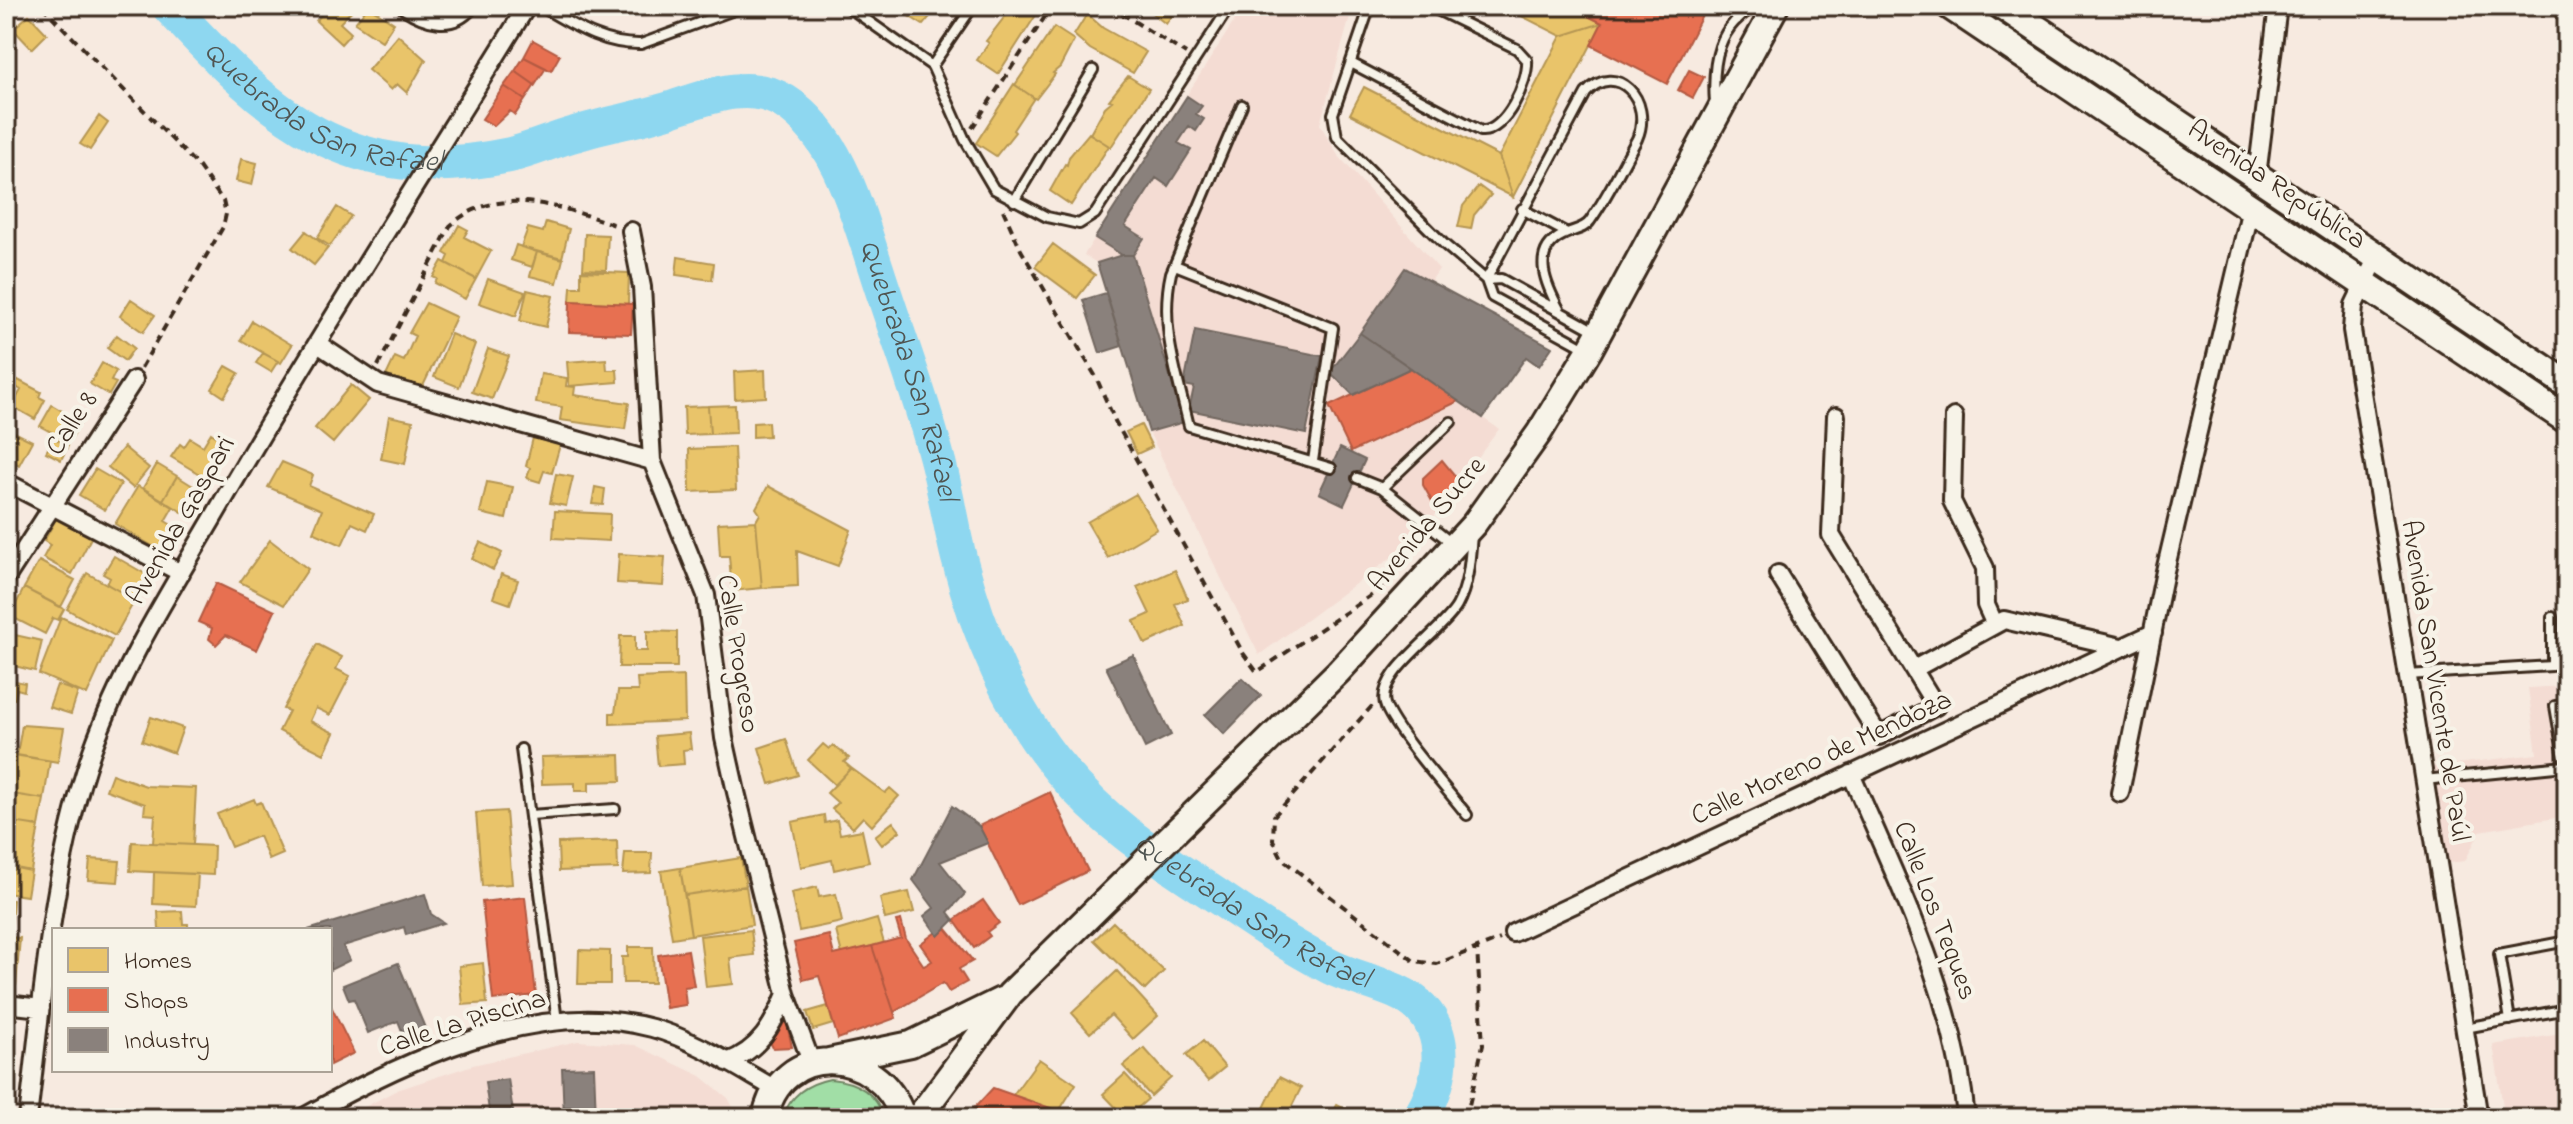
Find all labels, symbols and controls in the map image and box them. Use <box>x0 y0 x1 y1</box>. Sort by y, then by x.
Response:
water label: Quebrada San Rafael <box>192 32 447 185</box>
street label: Avenida República <box>2178 111 2374 261</box>
water label: Quebrada San Rafael <box>846 235 969 509</box>
street label: Calle 8 <box>36 384 110 464</box>
street label: Avenida Gaspari <box>117 429 247 613</box>
street label: Avenida Sucre <box>1359 448 1497 602</box>
street label: Avenida San Vicente de Paúl <box>2388 517 2480 845</box>
street label: Calle Progreso <box>704 572 770 736</box>
street label: Calle Moreno de Mendoza <box>1685 681 1959 837</box>
street label: Calle Los Teques <box>1881 816 1987 1006</box>
water label: Quebrada San Rafael <box>1124 824 1379 1003</box>
legend <box>52 928 332 1072</box>
text: Homes <box>124 945 192 980</box>
street label: Calle La Piscina <box>375 979 551 1069</box>
text: Shops <box>124 985 189 1020</box>
text: Industry <box>124 1025 210 1061</box>

